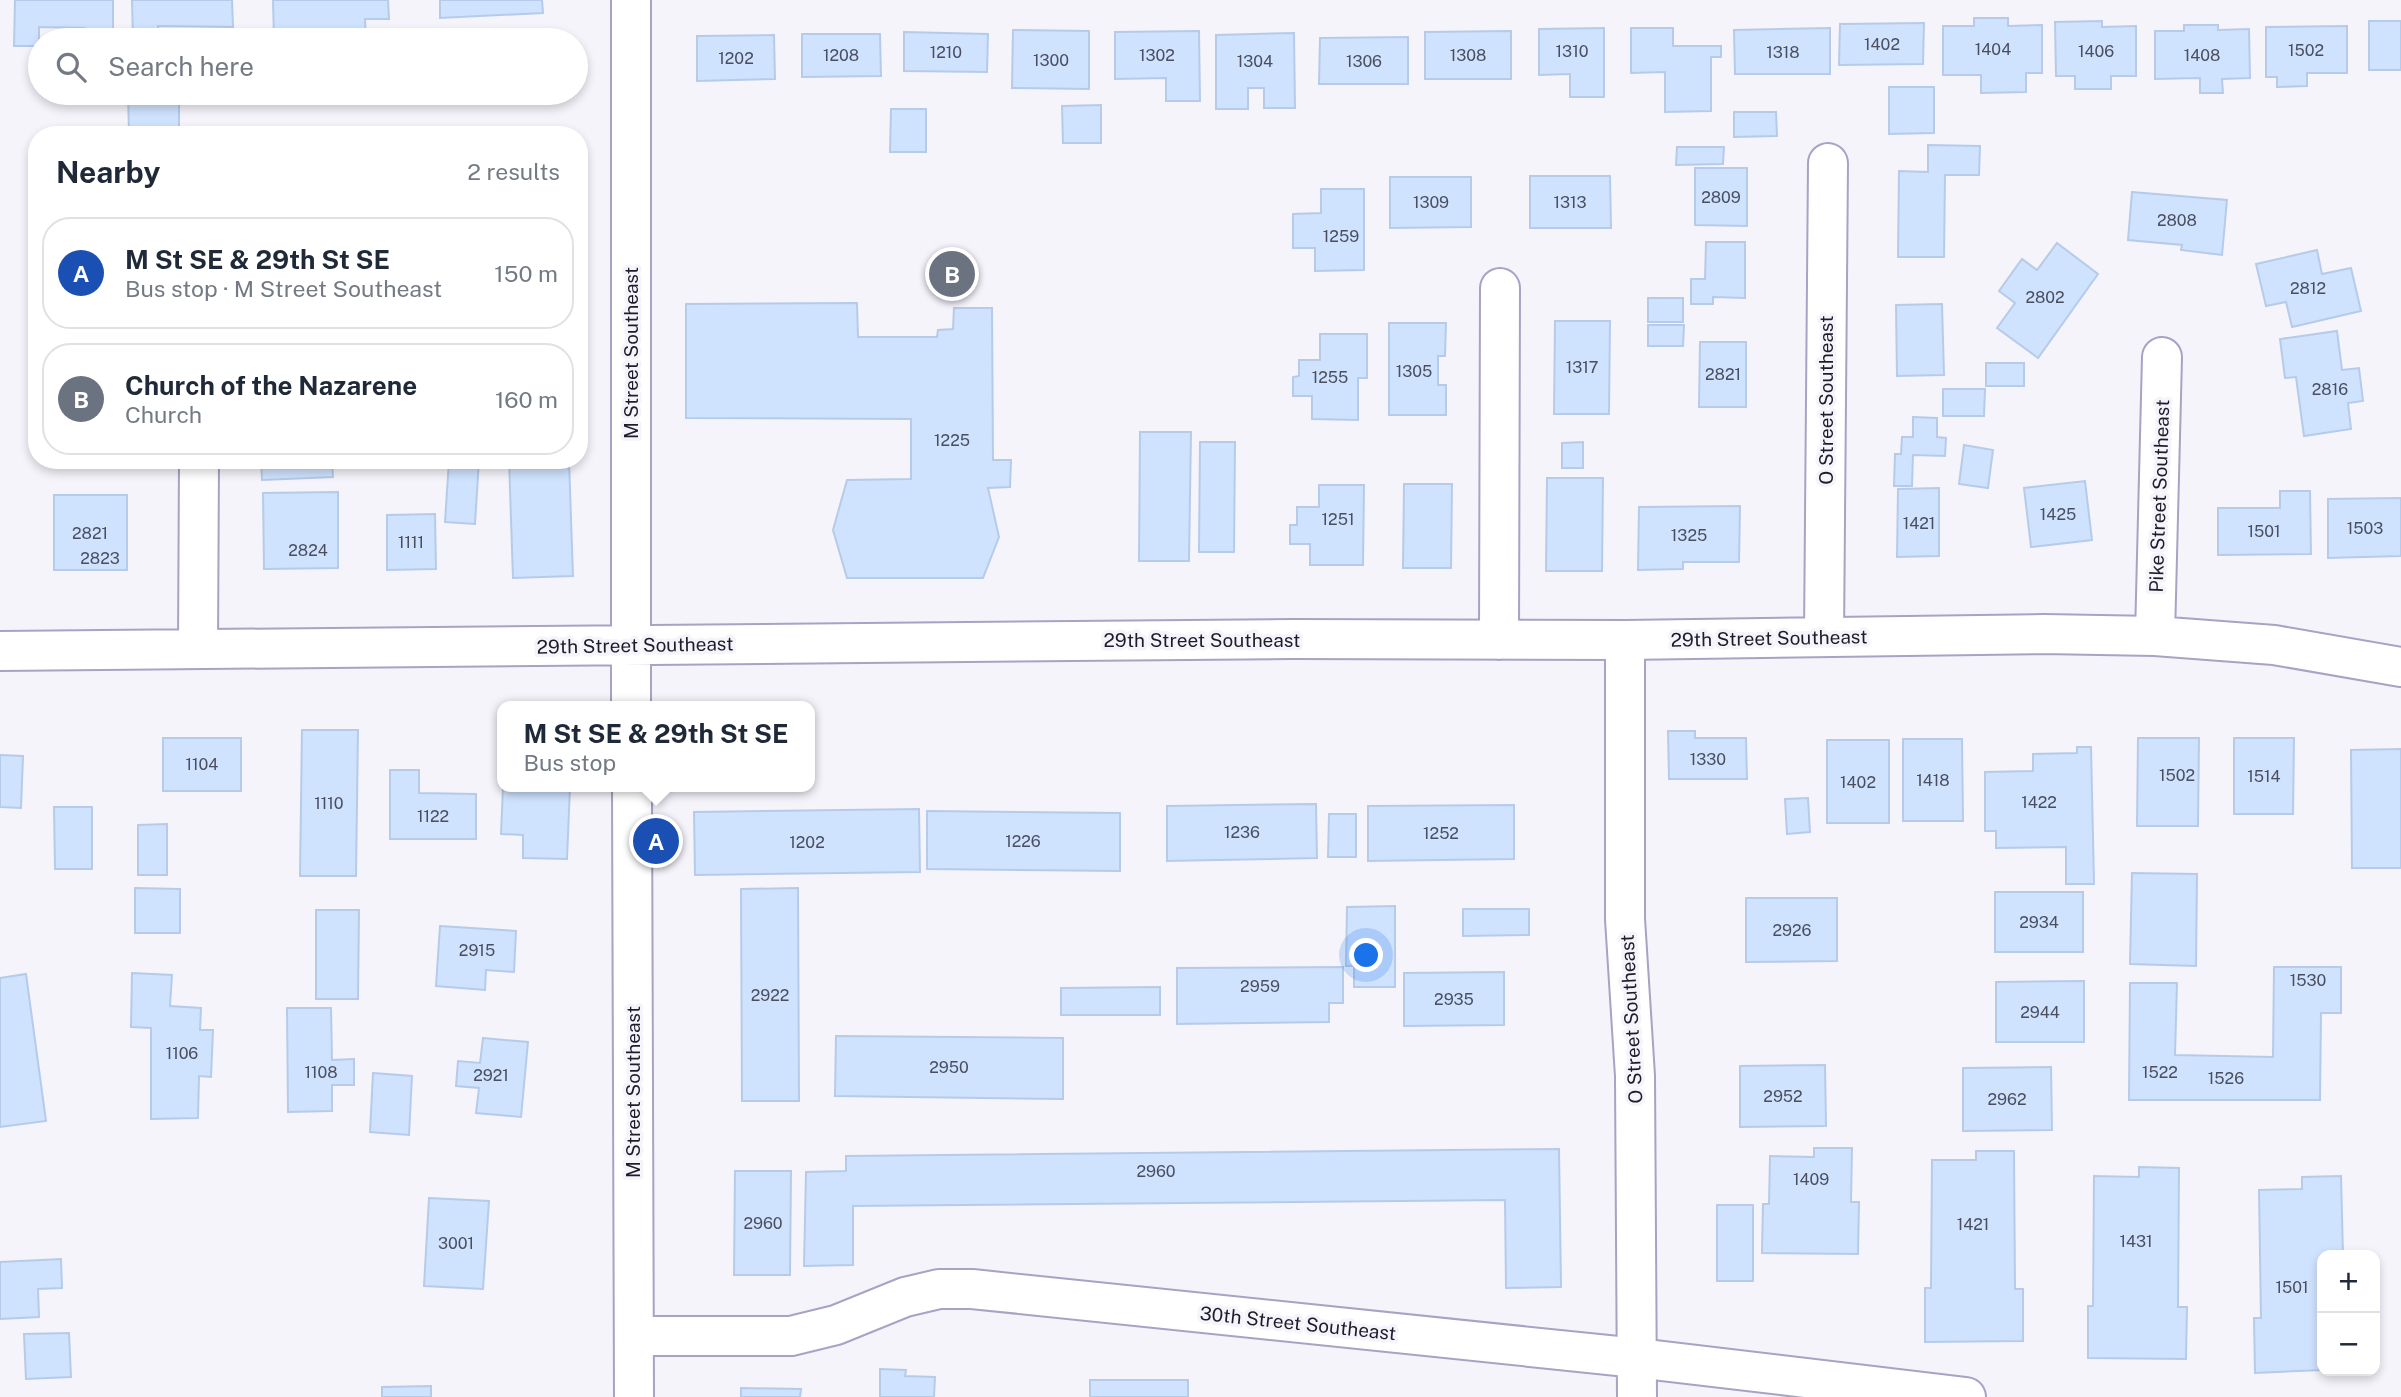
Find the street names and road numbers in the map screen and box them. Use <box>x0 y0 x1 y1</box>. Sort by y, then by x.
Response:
street label: M Street Southeast <box>620 267 642 439</box>
street label: O Street Southeast <box>1815 315 1837 485</box>
street label: Pike Street Southeast <box>2145 399 2173 593</box>
street label: 29th Street Southeast <box>1670 625 1868 651</box>
street label: 29th Street Southeast <box>1104 629 1300 651</box>
street label: 29th Street Southeast <box>536 632 734 658</box>
street label: O Street Southeast <box>1616 934 1646 1104</box>
street label: M Street Southeast <box>622 1006 644 1178</box>
street label: 30th Street Southeast <box>1199 1302 1397 1344</box>

